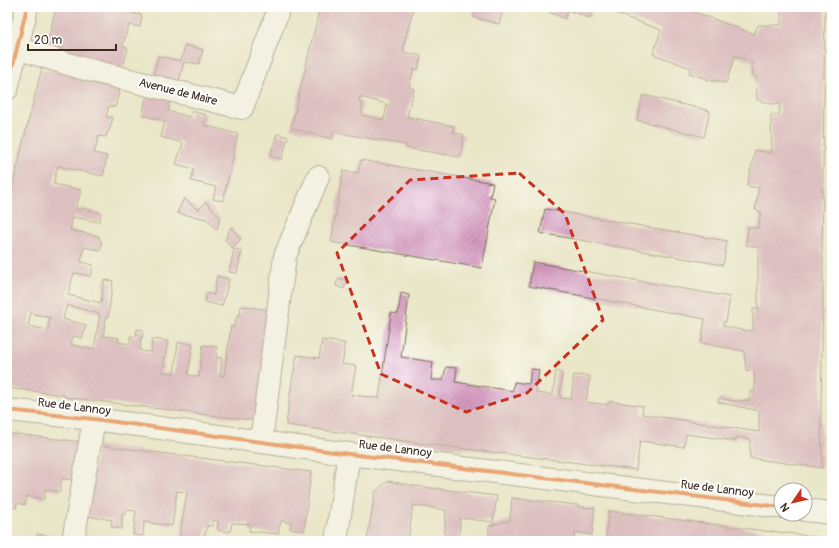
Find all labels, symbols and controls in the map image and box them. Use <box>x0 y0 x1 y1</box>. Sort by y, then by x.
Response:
scale bar <box>28 26 116 52</box>
text: 20 m <box>34 33 63 48</box>
street label: Avenue de Maire <box>137 75 219 109</box>
street label: Rue de Lannoy <box>37 395 111 419</box>
street label: Rue de Lannoy <box>358 437 432 461</box>
street label: Rue de Lannoy <box>680 477 754 501</box>
north arrow <box>773 482 813 522</box>
text: N <box>777 500 793 514</box>

